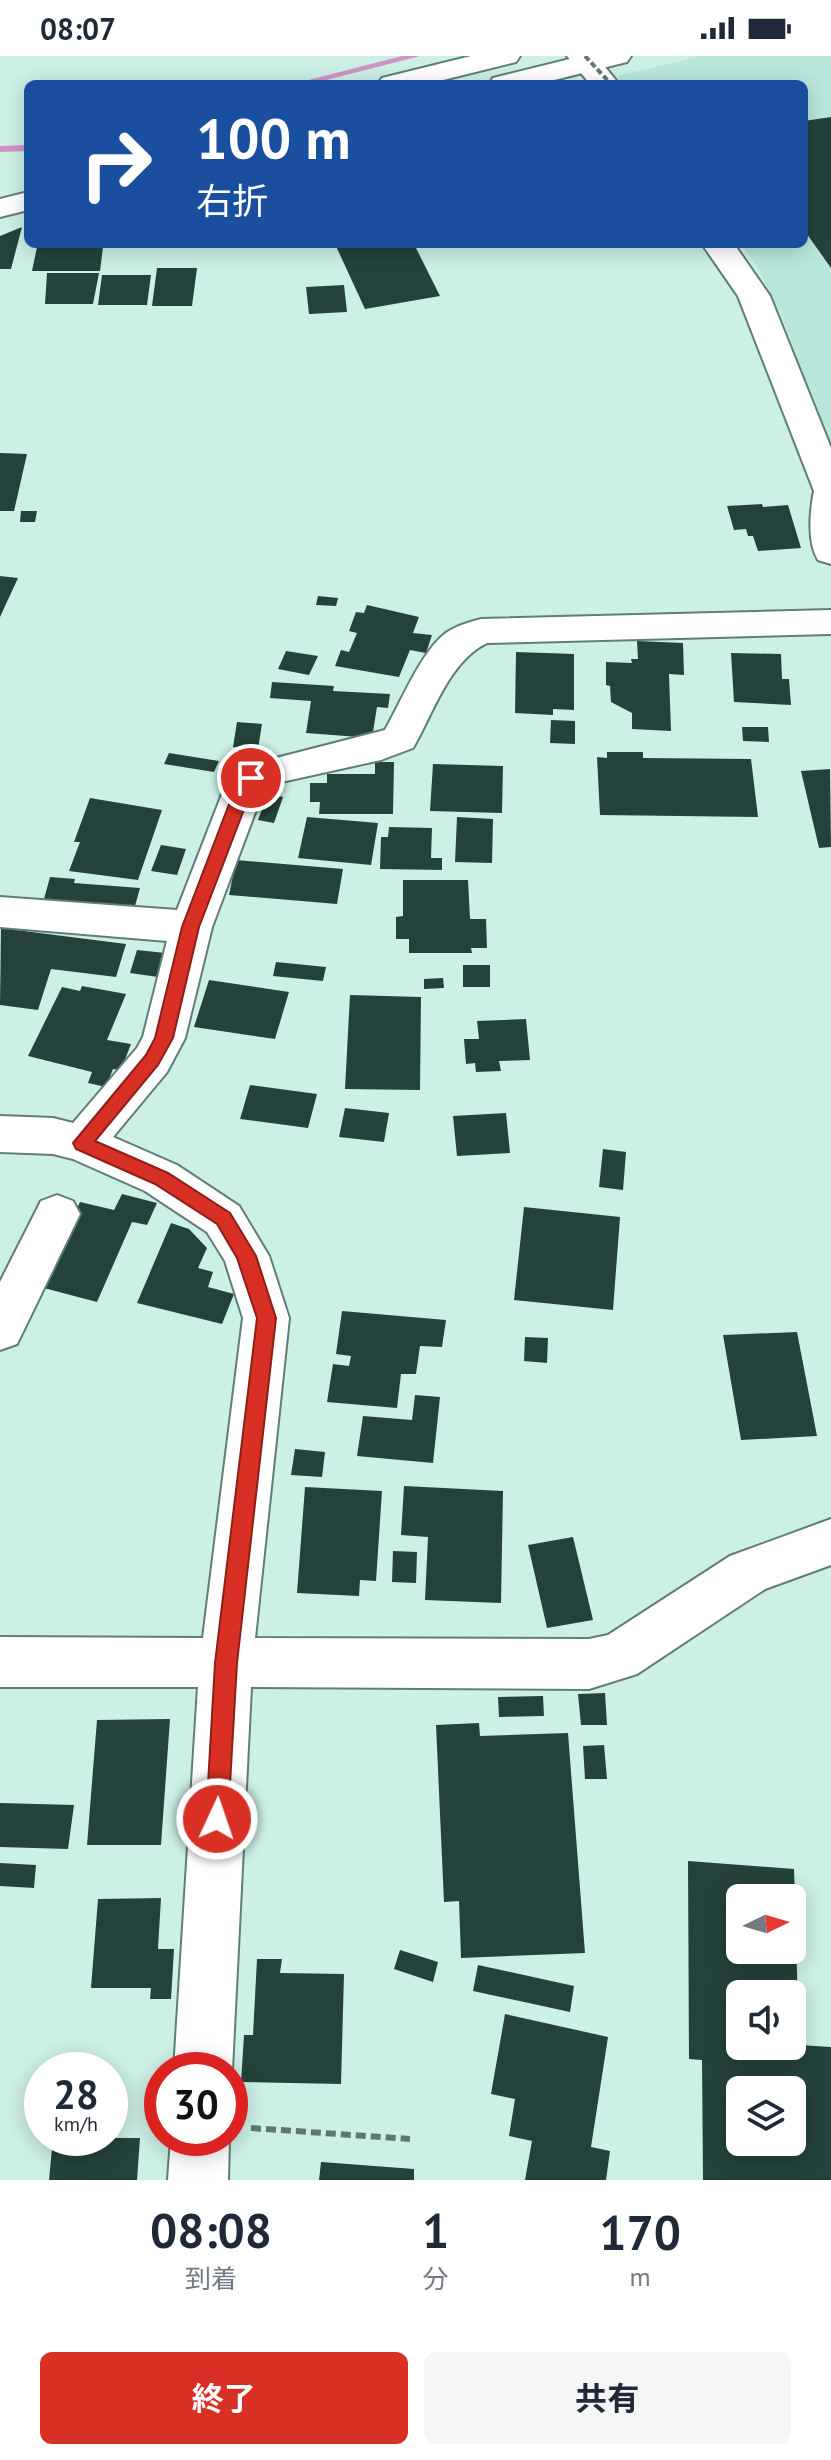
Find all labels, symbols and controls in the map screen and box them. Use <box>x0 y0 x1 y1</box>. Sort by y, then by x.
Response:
text: 08:07 <box>40 9 116 48</box>
text: 100 m <box>196 102 351 174</box>
icon: right <box>64 112 168 216</box>
text: 右折 <box>196 177 268 224</box>
pin <box>217 744 285 812</box>
icon: arrive <box>229 756 273 800</box>
position arrow <box>175 1777 259 1861</box>
north arrow <box>726 1884 806 1964</box>
map controls <box>726 1884 806 2156</box>
button: sound <box>726 1980 806 2060</box>
speed limit sign: 30 <box>144 2052 248 2156</box>
text: 28 <box>53 2068 99 2120</box>
button: layers <box>726 2076 806 2156</box>
text: km/h <box>54 2111 98 2137</box>
text: 08:08 <box>150 2199 272 2261</box>
text: 1 <box>422 2199 449 2261</box>
text: 170 <box>599 2201 681 2263</box>
text: m <box>630 2260 651 2293</box>
text: 到着 <box>185 2262 237 2295</box>
text: 分 <box>423 2262 449 2295</box>
button: 終了 <box>40 2352 408 2444</box>
button: 共有 <box>424 2352 791 2444</box>

